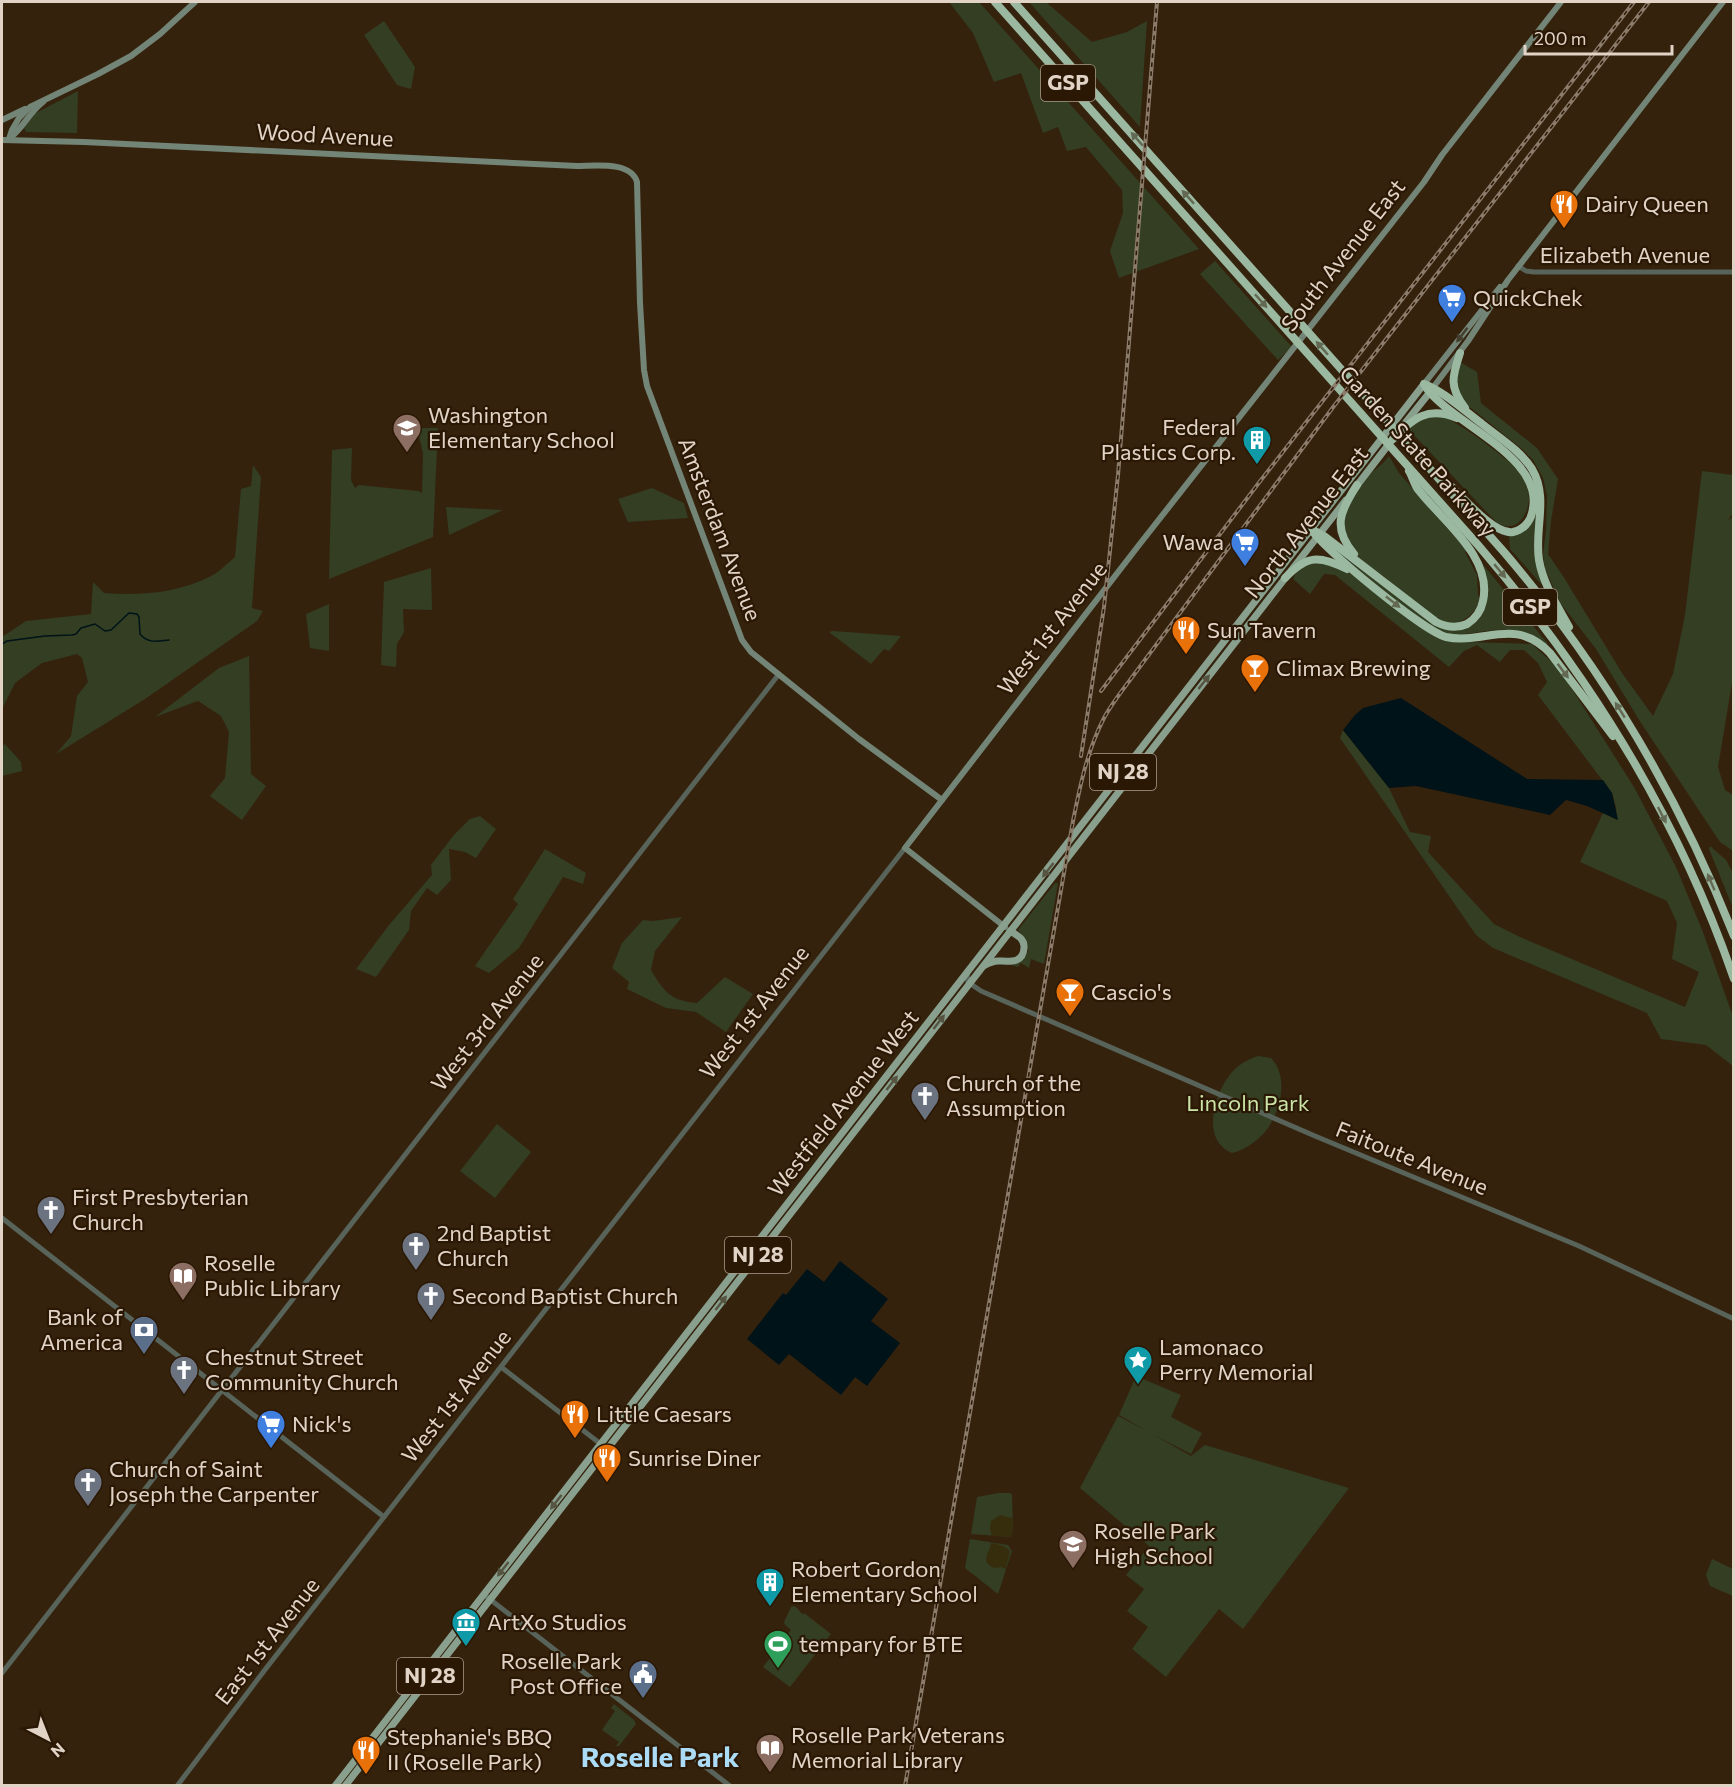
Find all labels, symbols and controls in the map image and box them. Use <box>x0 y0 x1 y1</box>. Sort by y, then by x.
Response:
scale bar <box>1525 18 1672 56</box>
text: 200 m <box>1534 27 1587 49</box>
road number: GSP <box>1041 65 1095 101</box>
street label: Wood Avenue <box>256 117 394 152</box>
one-way arrow <box>1131 132 1144 147</box>
street label: South Avenue East <box>1275 173 1410 336</box>
restaurant icon: Dairy Queen <box>1548 188 1580 230</box>
one-way arrow <box>1182 190 1195 205</box>
place label: Dairy Queen <box>1585 190 1709 217</box>
street label: Elizabeth Avenue <box>1540 241 1710 268</box>
supermarket icon: QuickChek <box>1436 282 1468 324</box>
place label: QuickChek <box>1473 284 1583 311</box>
one-way arrow <box>1254 293 1268 308</box>
one-way arrow <box>1456 328 1468 343</box>
one-way arrow <box>1316 341 1329 356</box>
street label: Garden State Parkway <box>1334 359 1502 542</box>
place label: Washington Elementary School <box>428 401 615 453</box>
school or university icon: Washington Elementary School <box>391 412 423 454</box>
place label: Federal Plastics Corp. <box>1101 413 1236 465</box>
building icon: Federal Plastics Corp. <box>1241 424 1273 466</box>
street label: Amsterdam Avenue <box>673 433 768 624</box>
street label: North Avenue East <box>1238 440 1373 603</box>
supermarket icon: Wawa <box>1229 526 1261 568</box>
place label: Wawa <box>1163 528 1224 555</box>
street label: West 1st Avenue <box>991 556 1112 700</box>
one-way arrow <box>1493 563 1506 578</box>
road number: GSP <box>1503 589 1557 625</box>
one-way arrow <box>1385 596 1401 608</box>
restaurant icon: Sun Tavern <box>1170 614 1202 656</box>
place label: Sun Tavern <box>1207 616 1316 643</box>
bar icon: Climax Brewing <box>1239 652 1271 694</box>
place label: Climax Brewing <box>1276 654 1431 681</box>
one-way arrow <box>1556 663 1568 678</box>
one-way arrow <box>1197 674 1210 690</box>
one-way arrow <box>1614 702 1626 718</box>
road number: NJ 28 <box>1090 754 1156 790</box>
one-way arrow <box>1658 806 1667 823</box>
one-way arrow <box>1041 862 1054 878</box>
one-way arrow <box>1706 873 1715 891</box>
street label: West 1st Avenue <box>693 940 814 1084</box>
street label: West 3rd Avenue <box>425 948 549 1096</box>
bar icon: Cascio's <box>1054 976 1086 1018</box>
place label: Cascio's <box>1091 978 1172 1005</box>
street label: Westfield Avenue West <box>761 1004 924 1201</box>
one-way arrow <box>933 1014 946 1030</box>
place label: Church of the Assumption <box>946 1069 1081 1121</box>
one-way arrow <box>885 1075 898 1091</box>
church icon: Church of the Assumption <box>909 1080 941 1122</box>
park label: Lincoln Park <box>1186 1089 1310 1116</box>
street label: Faitoute Avenue <box>1332 1115 1492 1200</box>
place label: First Presbyterian Church <box>72 1183 249 1235</box>
church icon: First Presbyterian Church <box>35 1194 67 1236</box>
place label: 2nd Baptist Church <box>437 1219 551 1271</box>
church icon: 2nd Baptist Church <box>400 1230 432 1272</box>
road number: NJ 28 <box>725 1237 791 1273</box>
place label: Roselle Public Library <box>204 1249 341 1301</box>
library icon: Roselle Public Library <box>167 1260 199 1302</box>
church icon: Second Baptist Church <box>415 1280 447 1322</box>
place label: Second Baptist Church <box>452 1282 678 1309</box>
one-way arrow <box>714 1295 727 1311</box>
place label: Bank of America <box>40 1303 123 1355</box>
bank icon: Bank of America <box>128 1314 160 1356</box>
street label: West 1st Avenue <box>395 1324 516 1468</box>
place label: Lamonaco Perry Memorial <box>1159 1333 1314 1385</box>
place label: Chestnut Street Community Church <box>205 1343 399 1395</box>
place icon: Lamonaco Perry Memorial <box>1122 1344 1154 1386</box>
church icon: Chestnut Street Community Church <box>168 1354 200 1396</box>
restaurant icon: Little Caesars <box>559 1398 591 1440</box>
place label: Little Caesars <box>596 1400 732 1427</box>
supermarket icon: Nick's <box>255 1408 287 1450</box>
place label: Nick's <box>292 1410 352 1437</box>
restaurant icon: Sunrise Diner <box>591 1442 623 1484</box>
place label: Sunrise Diner <box>628 1444 761 1471</box>
place label: Church of Saint Joseph the Carpenter <box>109 1455 319 1507</box>
church icon: Church of Saint Joseph the Carpenter <box>72 1466 104 1508</box>
one-way arrow <box>549 1494 562 1510</box>
place label: Roselle Park High School <box>1094 1517 1216 1569</box>
school or university icon: Roselle Park High School <box>1057 1528 1089 1570</box>
place label: Robert Gordon Elementary School <box>791 1555 978 1607</box>
one-way arrow <box>498 1562 510 1577</box>
building icon: Robert Gordon Elementary School <box>754 1566 786 1608</box>
street label: East 1st Avenue <box>209 1572 325 1710</box>
museum icon: ArtXo Studios <box>450 1606 482 1648</box>
place label: ArtXo Studios <box>487 1608 627 1635</box>
sports icon: tempary for BTE <box>762 1628 794 1670</box>
place label: tempary for BTE <box>799 1630 963 1657</box>
place label: Roselle Park Post Office <box>500 1647 622 1699</box>
road number: NJ 28 <box>397 1658 463 1694</box>
public building icon: Roselle Park Post Office <box>627 1658 659 1700</box>
north arrow <box>18 1709 78 1769</box>
place label: Roselle Park Veterans Memorial Library <box>791 1721 1005 1773</box>
place label: Stephanie's BBQ II (Roselle Park) <box>387 1723 552 1775</box>
library icon: Roselle Park Veterans Memorial Library <box>754 1732 786 1774</box>
restaurant icon: Stephanie's BBQ II (Roselle Park) <box>350 1734 382 1776</box>
text: N <box>48 1739 69 1762</box>
district label: Roselle Park <box>581 1739 739 1773</box>

